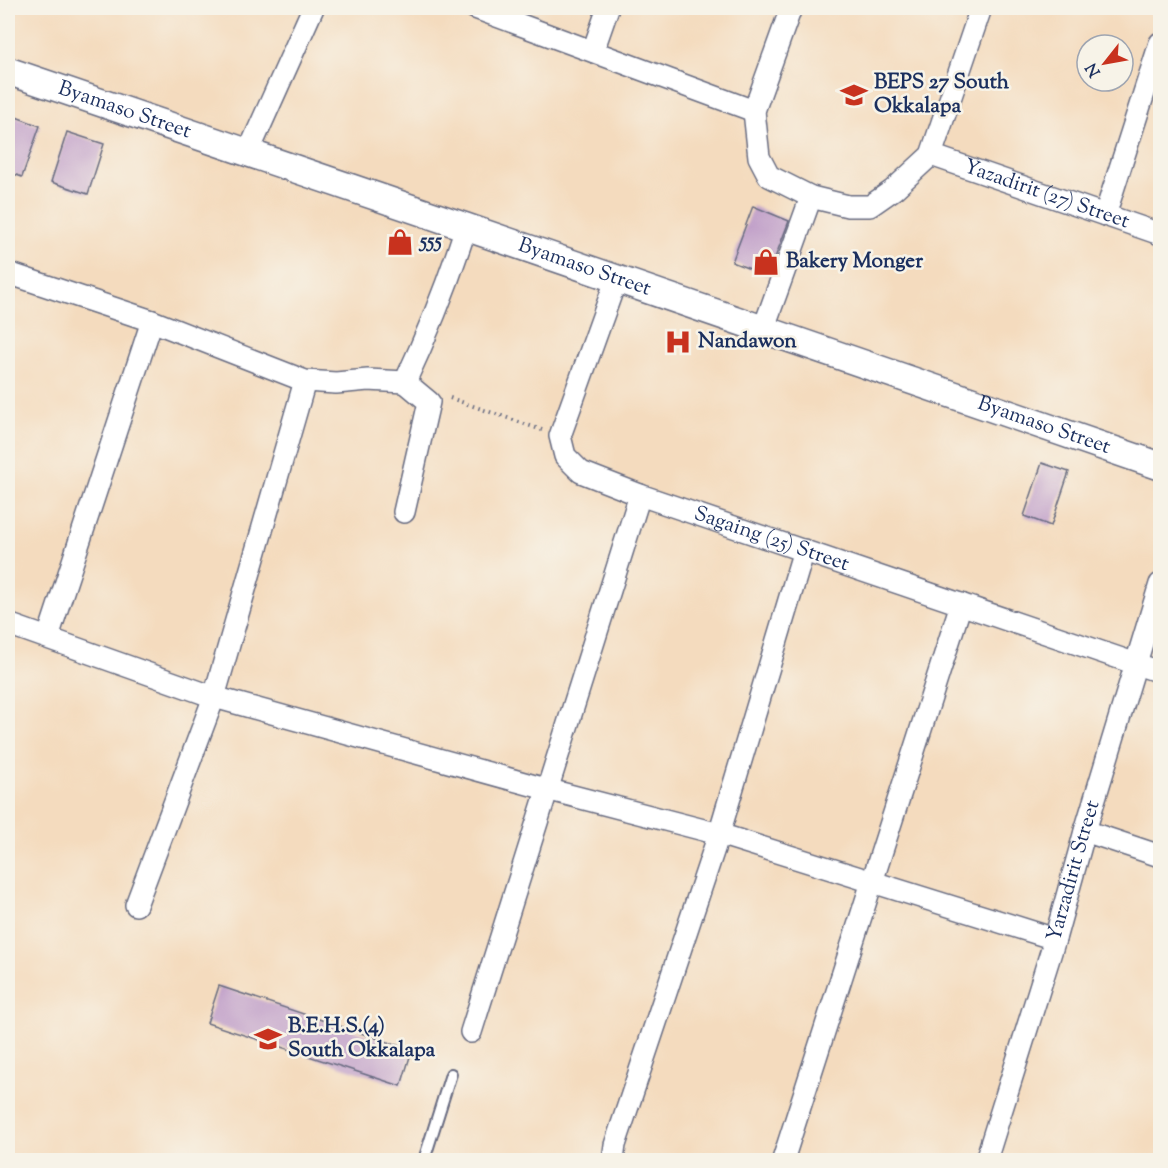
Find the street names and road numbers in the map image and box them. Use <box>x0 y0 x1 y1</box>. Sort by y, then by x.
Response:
street label: Byamaso Street <box>54 74 195 147</box>
street label: Yazadirit (27) Street <box>959 152 1133 237</box>
street label: Byamaso Street <box>514 231 655 305</box>
street label: Byamaso Street <box>973 389 1114 463</box>
street label: Sagaing (25) Street <box>690 499 853 580</box>
street label: Yarzadirit Street <box>1040 797 1108 945</box>

